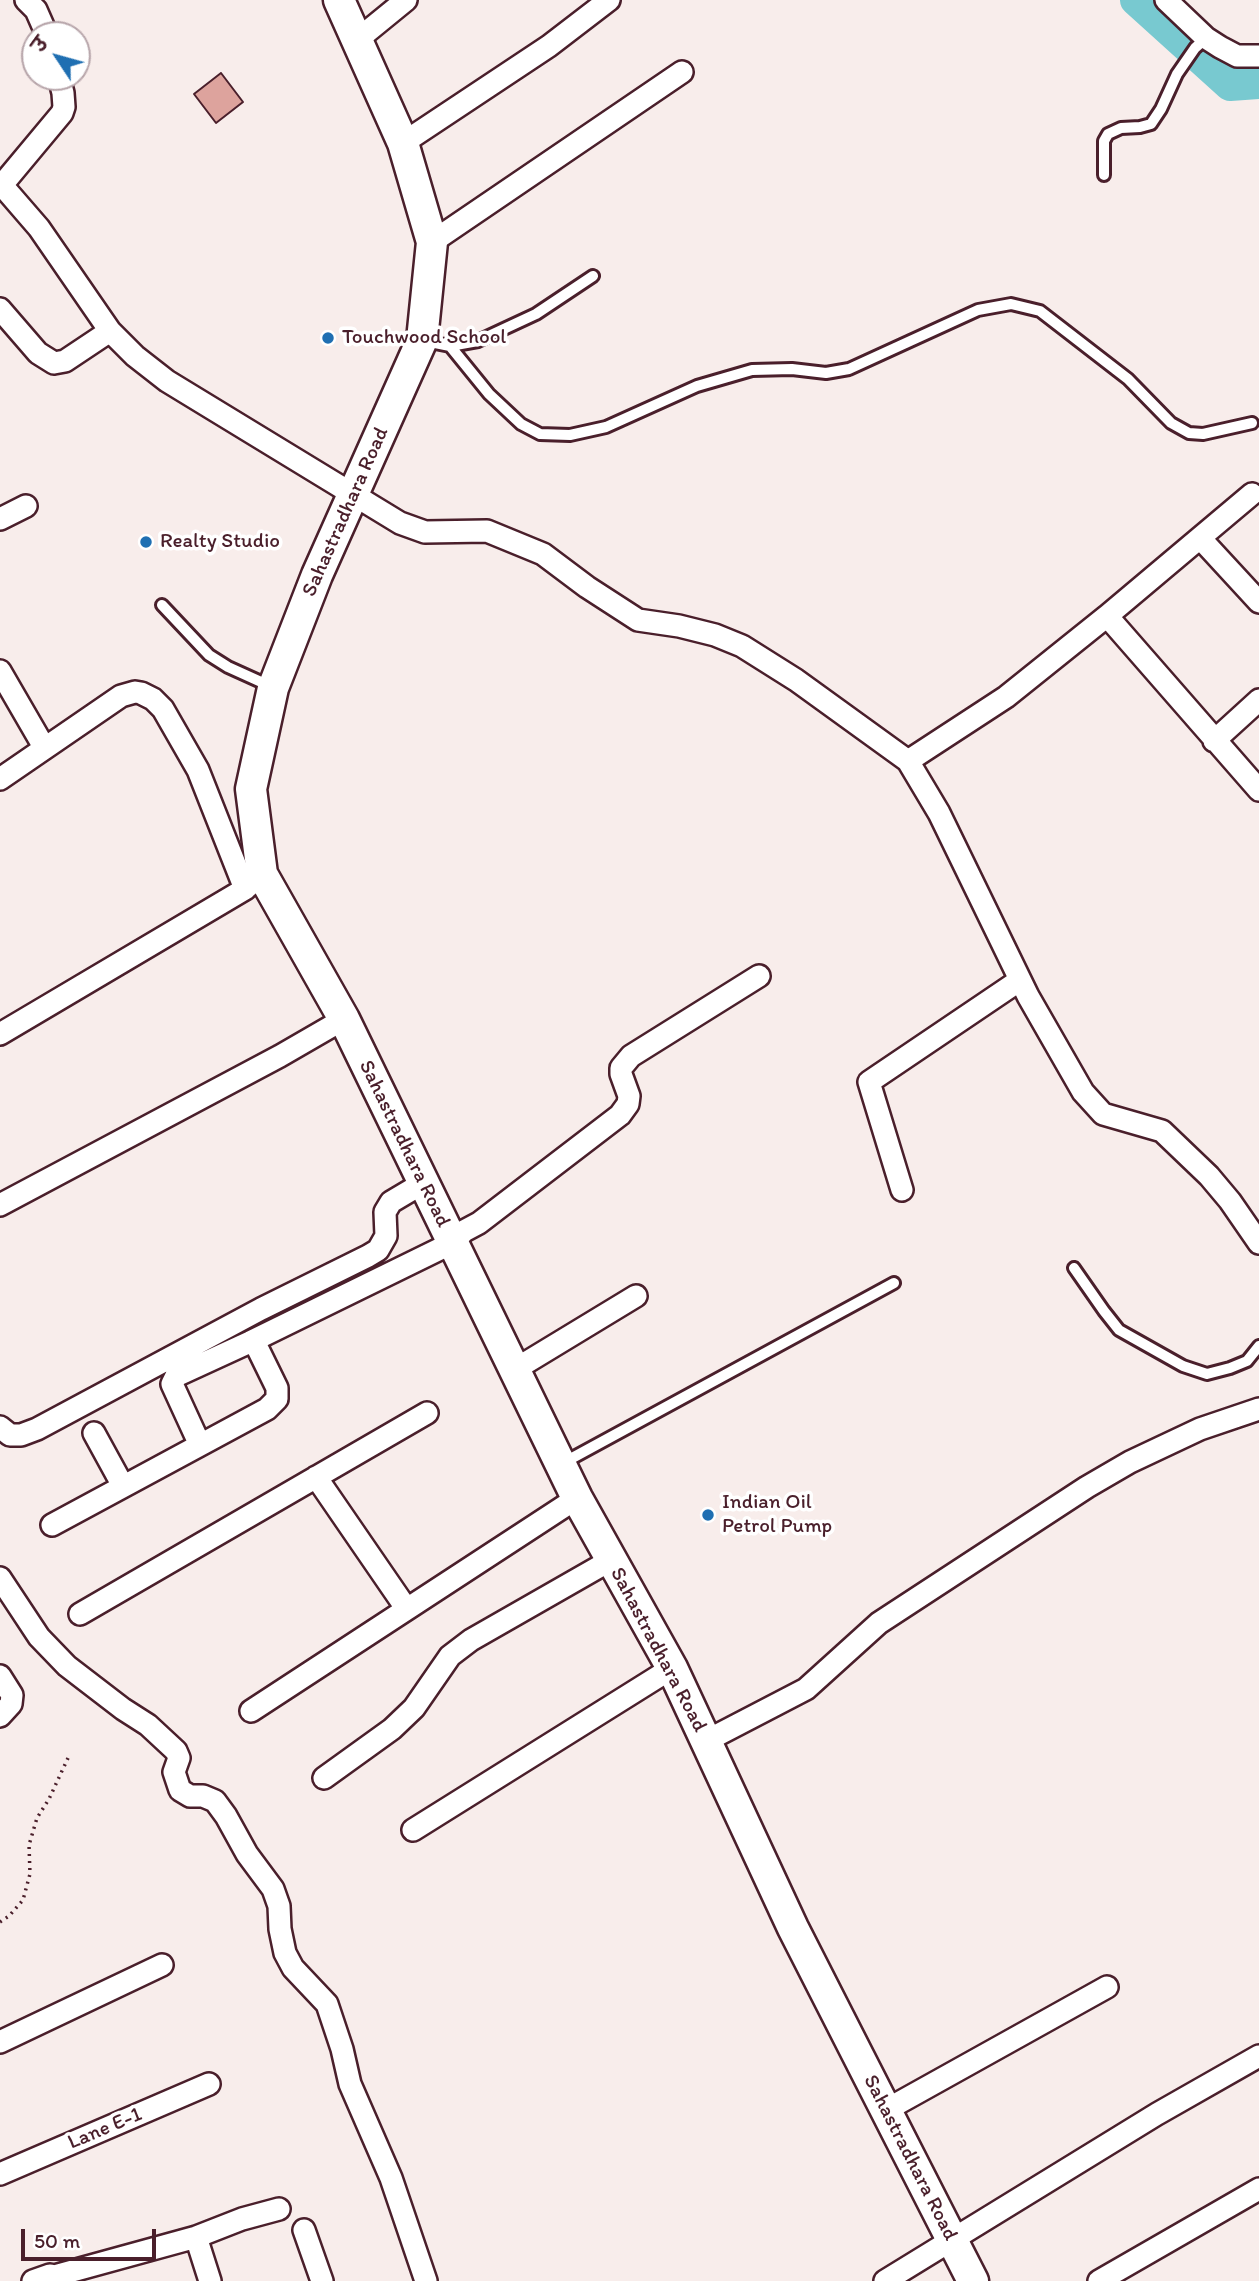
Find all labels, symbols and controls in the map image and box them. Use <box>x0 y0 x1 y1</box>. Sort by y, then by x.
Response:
north arrow <box>21 21 91 91</box>
text: उ <box>27 33 53 56</box>
place label: Touchwood School <box>342 325 506 351</box>
marker: Touchwood School <box>320 330 336 346</box>
street label: Sahastradhara Road <box>297 423 395 601</box>
place label: Realty Studio <box>160 529 280 555</box>
marker: Realty Studio <box>138 534 154 550</box>
street label: Sahastradhara Road <box>353 1056 455 1232</box>
place label: Indian Oil Petrol Pump <box>722 1490 832 1540</box>
marker: Indian Oil Petrol Pump <box>700 1507 716 1523</box>
street label: Sahastradhara Road <box>604 1563 712 1737</box>
street label: Sahastradhara Road <box>857 2071 963 2245</box>
street label: Lane E-1 <box>64 2102 146 2156</box>
scale bar <box>24 2214 159 2258</box>
text: 50 m <box>34 2228 80 2253</box>

